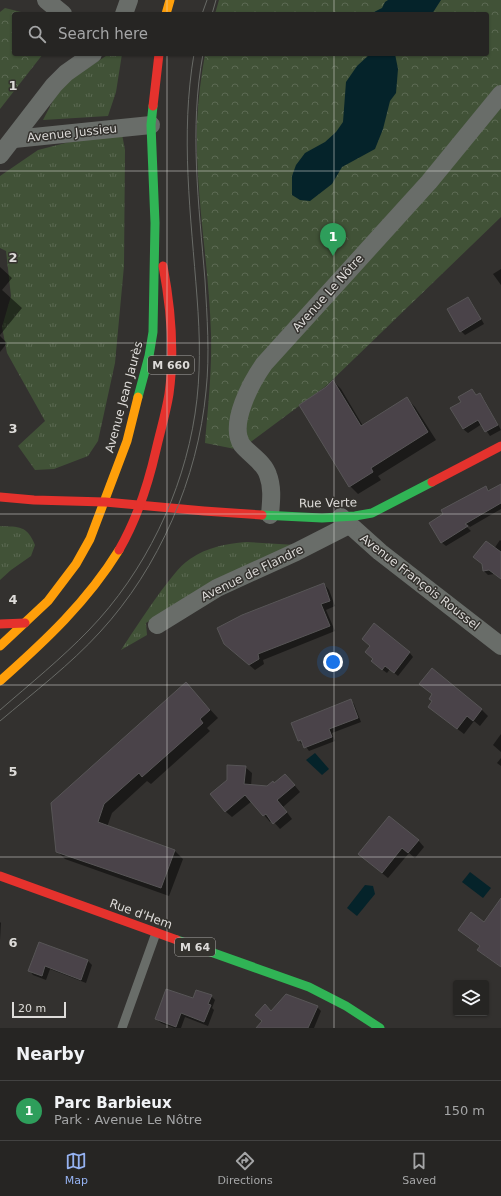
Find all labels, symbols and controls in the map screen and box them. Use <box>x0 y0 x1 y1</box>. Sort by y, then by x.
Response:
search box <box>12 12 489 56</box>
icon: search <box>26 23 48 45</box>
text: Search here <box>58 25 148 43</box>
text: 1 <box>8 78 18 93</box>
street label: Avenue Jussieu <box>26 121 118 145</box>
pin: 1 <box>320 223 346 256</box>
text: 2 <box>8 250 18 265</box>
street label: Avenue Le Nôtre <box>290 251 366 335</box>
street label: Avenue Jean Jaurès <box>102 340 146 454</box>
road number: M 660 <box>148 356 194 374</box>
text: 3 <box>8 421 18 436</box>
street label: Rue Verte <box>299 495 357 511</box>
street label: Avenue François Roussel <box>358 531 482 633</box>
street label: Avenue de Flandre <box>199 542 305 604</box>
text: 4 <box>8 592 18 607</box>
your location <box>323 652 343 672</box>
text: 5 <box>8 764 18 779</box>
street label: Rue d'Hem <box>108 896 174 932</box>
text: 6 <box>8 935 18 950</box>
road number: M 64 <box>175 938 215 956</box>
map controls <box>453 980 489 1016</box>
button: layers <box>453 980 489 1016</box>
scale bar <box>12 1000 66 1019</box>
text: 20 m <box>18 1002 46 1015</box>
text: Nearby <box>16 1044 85 1064</box>
text: Parc Barbieux <box>54 1094 172 1112</box>
text: 1 <box>24 1103 34 1118</box>
text: 150 m <box>443 1103 485 1118</box>
text: Park · Avenue Le Nôtre <box>54 1112 202 1127</box>
tab: Map <box>65 1150 88 1187</box>
tab: Directions <box>217 1150 273 1187</box>
tab: Saved <box>402 1150 436 1187</box>

